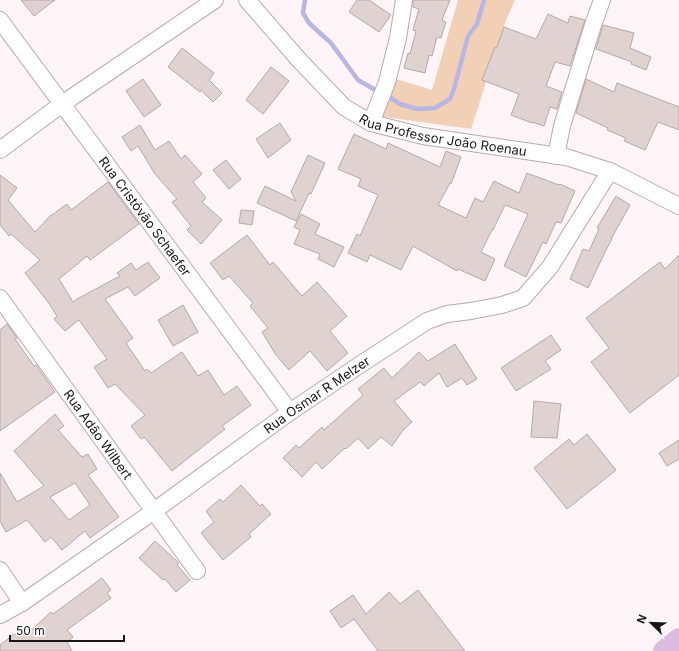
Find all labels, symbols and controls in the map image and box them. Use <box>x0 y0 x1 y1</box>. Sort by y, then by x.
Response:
street label: Rua Professor João Roenau <box>357 110 528 159</box>
street label: Rua Cristóvão Schaefer <box>96 153 195 279</box>
street label: Rua Osmar R Melzer <box>260 352 373 437</box>
street label: Rua Adão Wilbert <box>61 386 136 482</box>
north arrow <box>631 603 671 643</box>
text: N <box>634 612 650 626</box>
scale bar <box>10 617 124 643</box>
text: 50 m <box>16 623 45 638</box>

